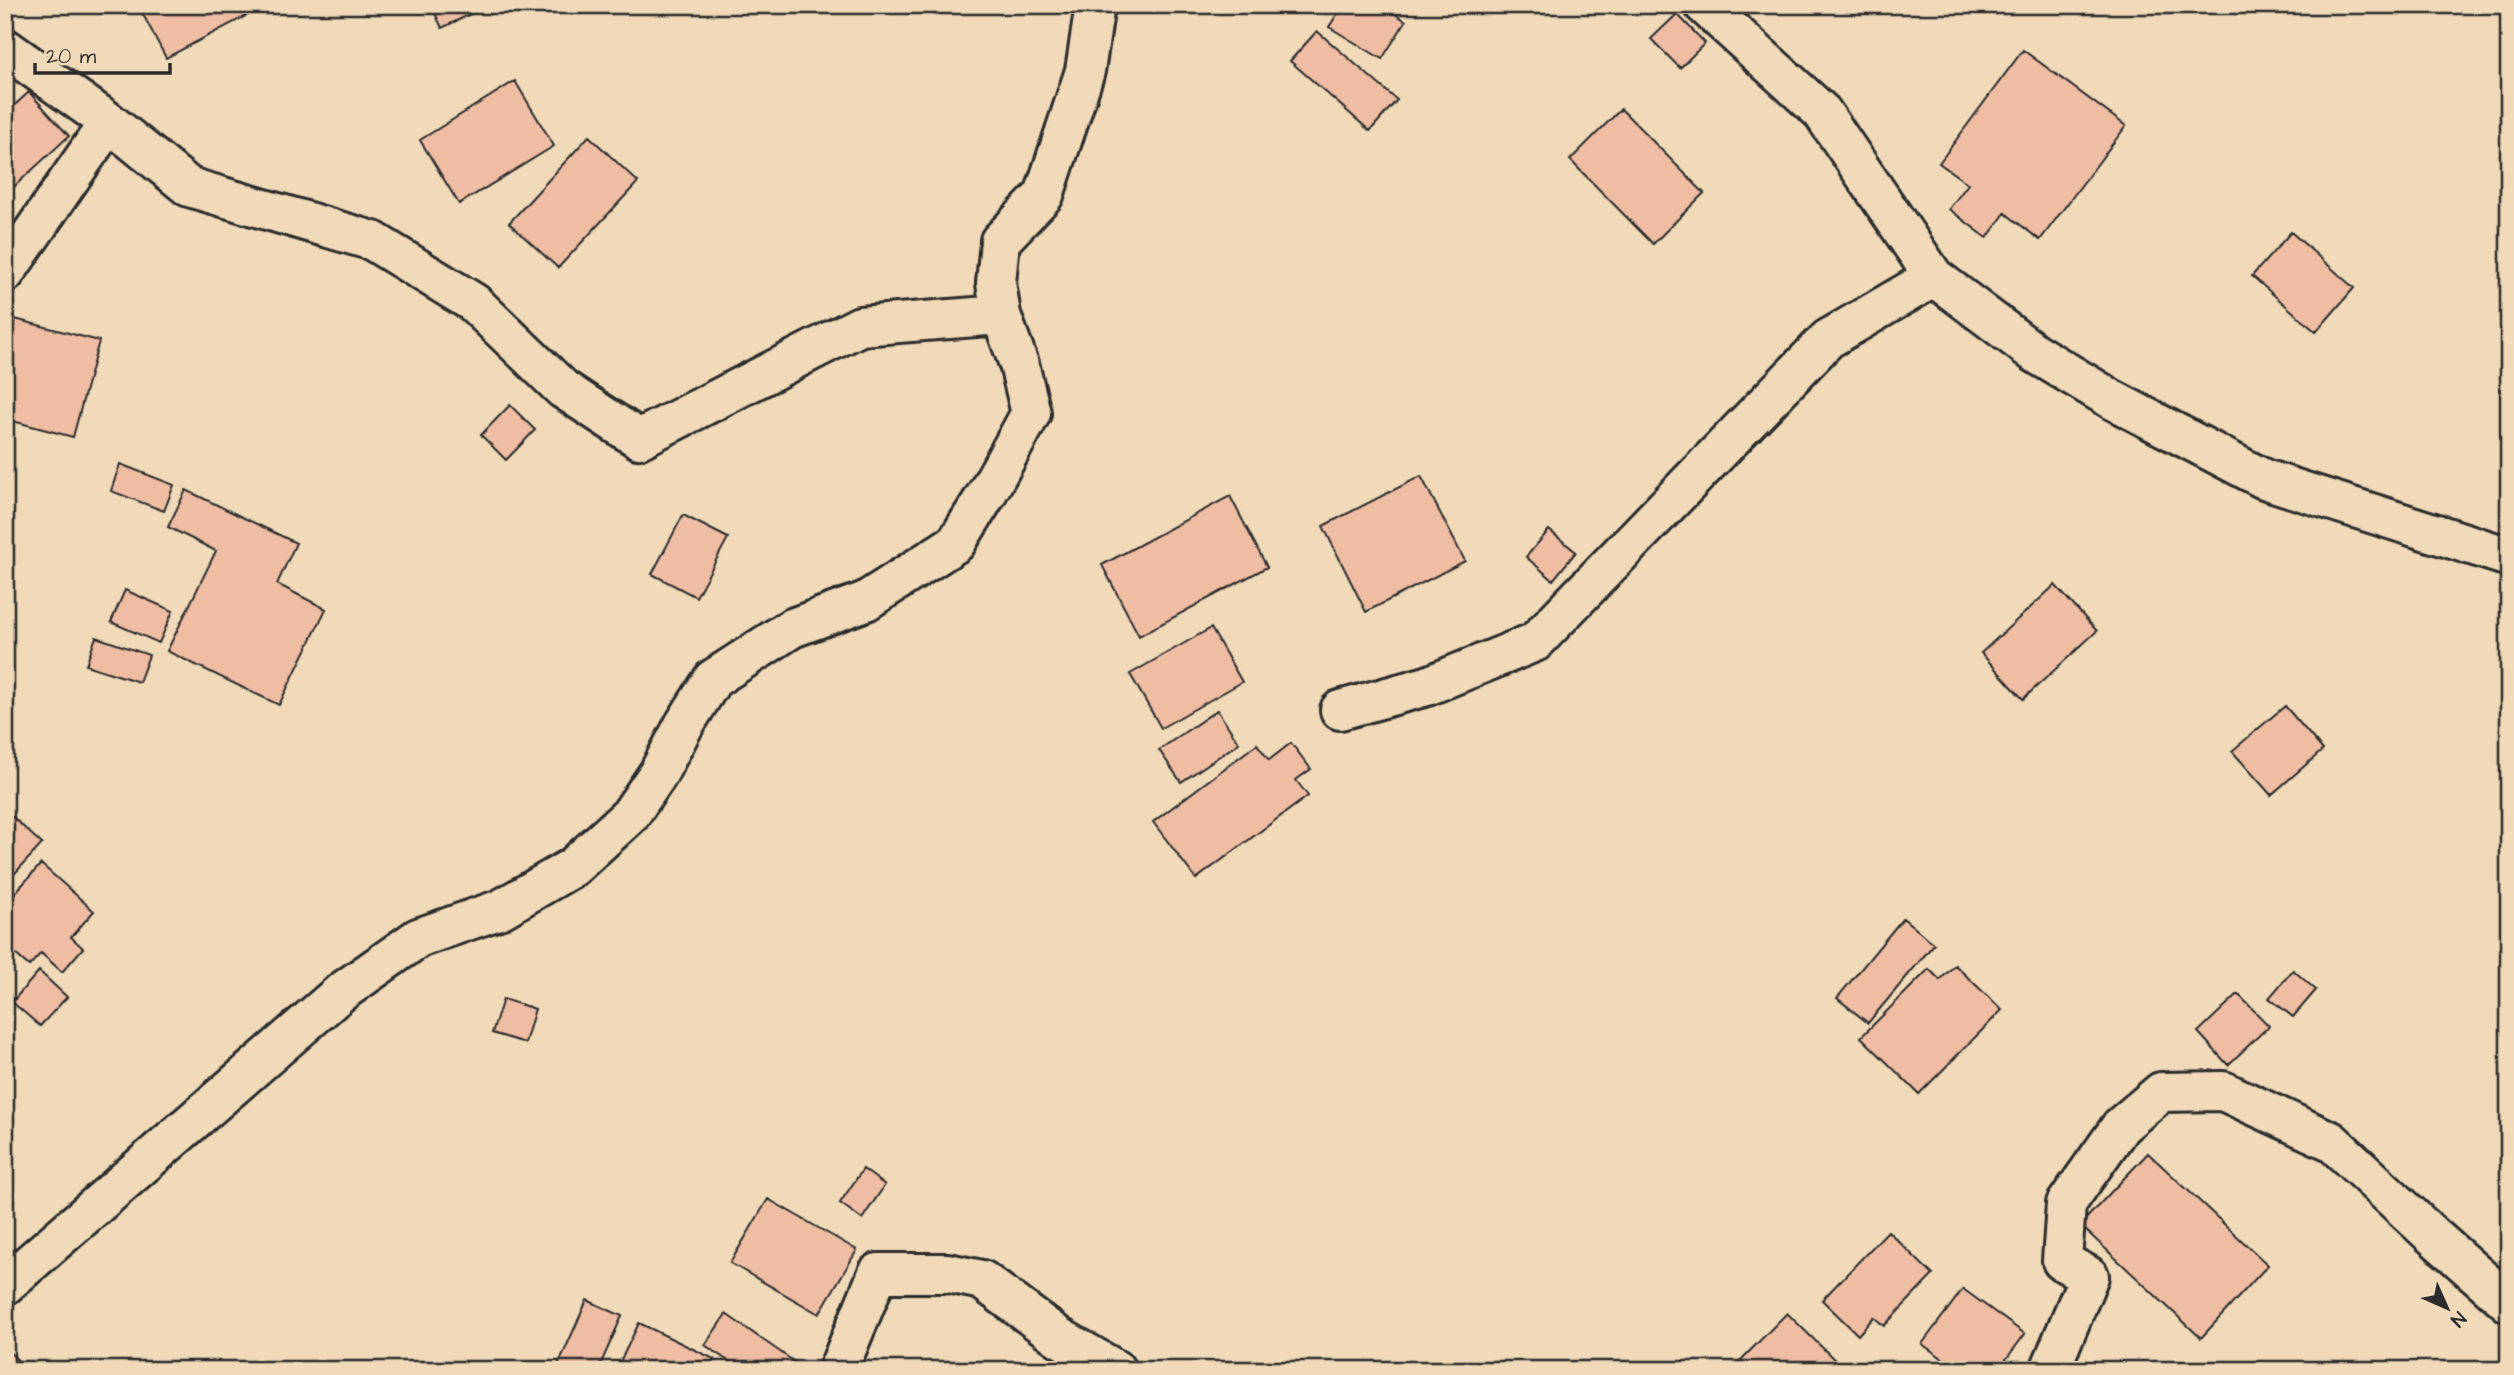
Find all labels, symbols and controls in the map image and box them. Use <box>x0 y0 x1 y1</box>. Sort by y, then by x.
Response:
scale bar <box>35 32 170 76</box>
text: 20 m <box>46 42 97 71</box>
north arrow <box>2412 1274 2482 1344</box>
text: N <box>2444 1305 2472 1333</box>

